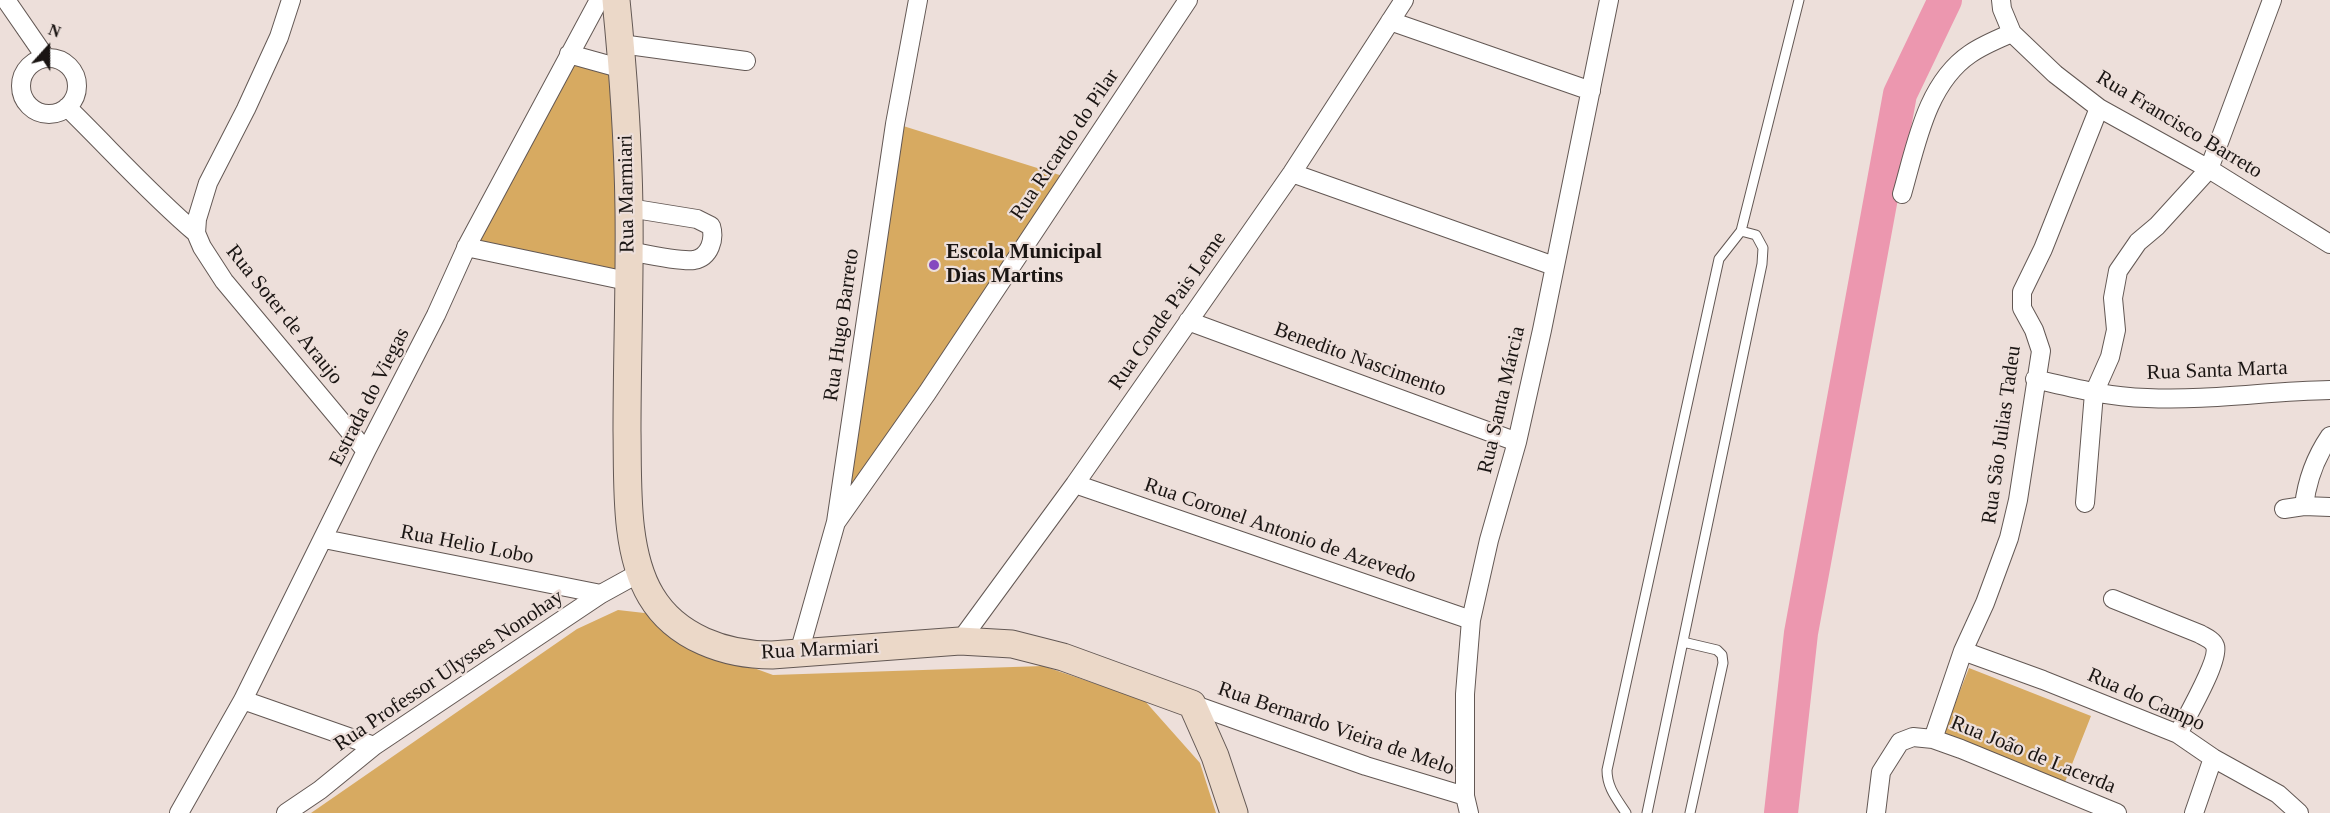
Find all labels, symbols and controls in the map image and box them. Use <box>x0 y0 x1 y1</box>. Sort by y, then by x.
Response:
north arrow <box>18 18 78 78</box>
text: N <box>46 21 63 41</box>
street label: Rua Ricardo do Pilar <box>1005 65 1125 225</box>
street label: Rua Francisco Barreto <box>2092 66 2266 184</box>
street label: Rua Marmiari <box>613 135 641 253</box>
street label: Rua Conde Pais Leme <box>1104 227 1232 395</box>
street label: Rua Soter de Araujo <box>220 240 348 390</box>
place label: Escola Municipal Dias Martins <box>946 240 1102 290</box>
street label: Rua Hugo Barreto <box>819 247 865 403</box>
marker: Escola Municipal Dias Martins <box>927 258 941 272</box>
street label: Benedito Nascimento <box>1270 317 1450 403</box>
street label: Estrada do Viegas <box>324 324 416 470</box>
street label: Rua Santa Márcia <box>1473 324 1531 476</box>
street label: Rua São Julias Tadeu <box>1977 344 2027 526</box>
street label: Rua Santa Marta <box>2146 356 2288 386</box>
street label: Rua Coronel Antonio de Azevedo <box>1141 473 1419 589</box>
street label: Rua Helio Lobo <box>398 520 536 570</box>
street label: Rua Professor Ulysses Nonohay <box>330 585 568 757</box>
street label: Rua Marmiari <box>760 634 880 666</box>
street label: Rua do Campo <box>2083 663 2209 737</box>
street label: Rua Bernardo Vieira de Melo <box>1215 677 1457 781</box>
street label: Rua João de Lacerda <box>1947 710 2119 800</box>

